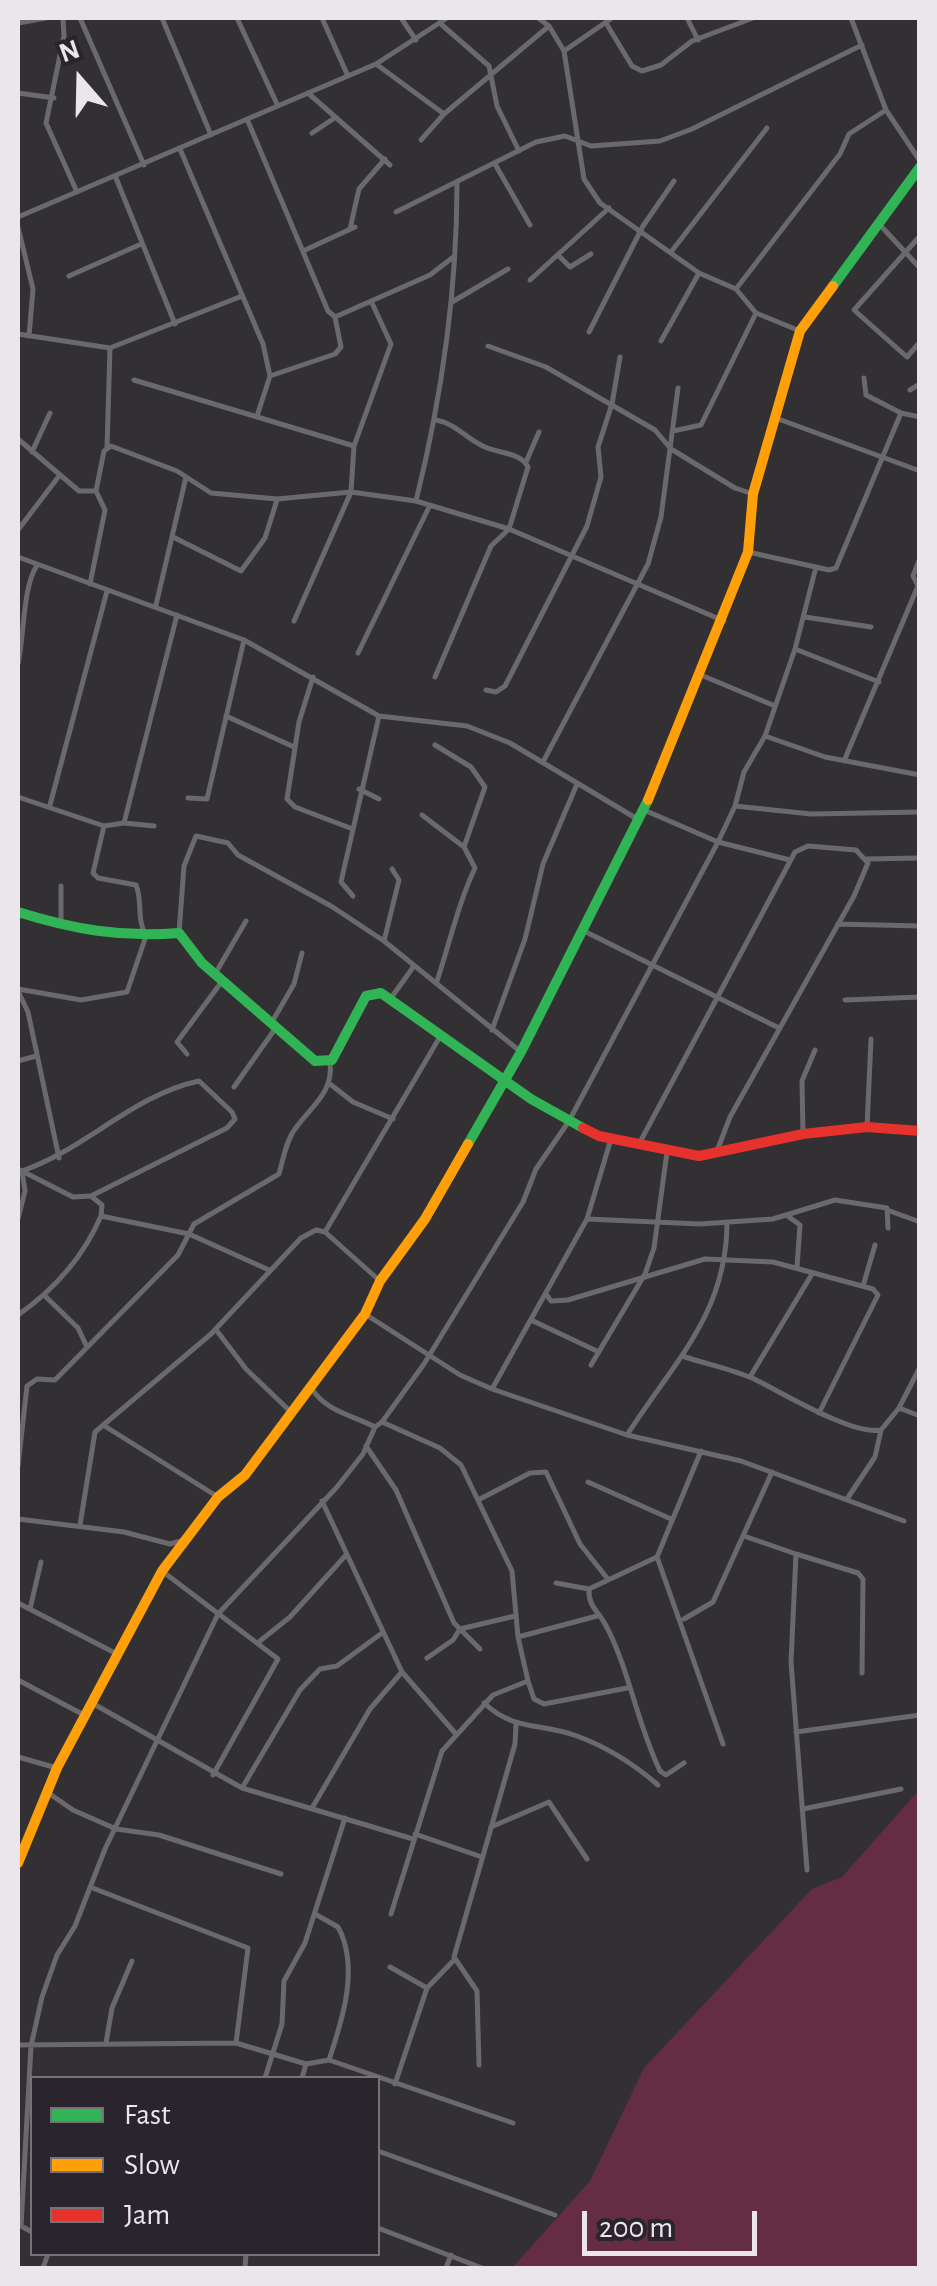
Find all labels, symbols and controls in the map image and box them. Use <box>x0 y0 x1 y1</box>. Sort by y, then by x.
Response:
north arrow <box>30 30 130 130</box>
text: N <box>56 35 84 68</box>
legend <box>30 2076 380 2256</box>
text: Fast <box>124 2100 171 2130</box>
text: Slow <box>124 2150 180 2180</box>
scale bar <box>587 2191 762 2253</box>
text: Jam <box>124 2200 170 2230</box>
text: 200 m <box>599 2213 673 2243</box>

